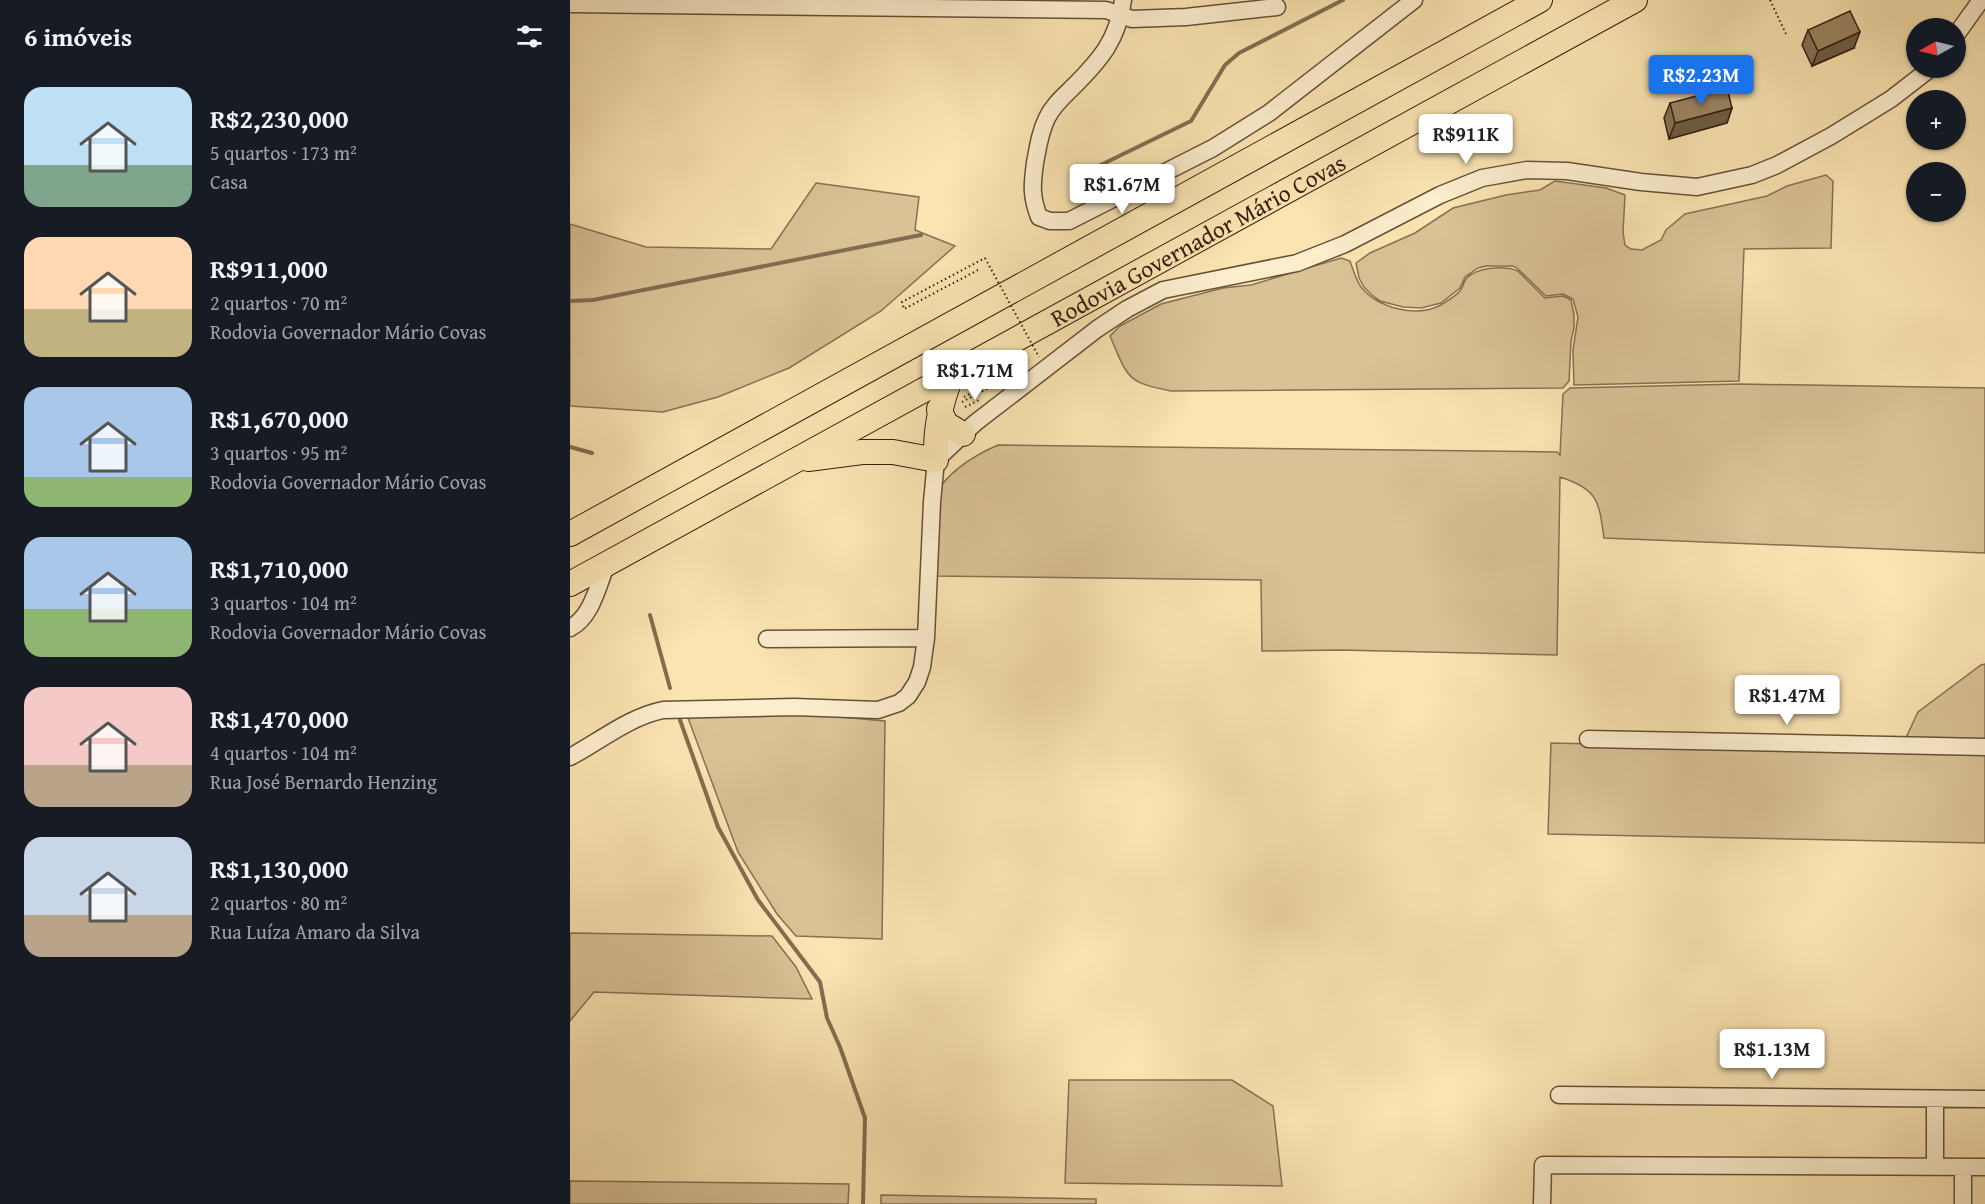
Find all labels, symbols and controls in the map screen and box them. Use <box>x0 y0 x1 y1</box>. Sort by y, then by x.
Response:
text: 6 imóveis <box>24 17 132 56</box>
north arrow <box>1906 18 1966 78</box>
map controls <box>1906 18 1966 222</box>
icon: filters <box>513 20 546 53</box>
pin: R$2.23M <box>1646 55 1756 106</box>
text: R$2.23M <box>1663 60 1739 89</box>
button: + <box>1906 90 1966 150</box>
text: R$2,230,000 <box>210 99 349 138</box>
icon: home <box>72 111 144 183</box>
pin: R$911K <box>1417 114 1515 165</box>
text: R$911K <box>1433 119 1499 148</box>
text: 5 quartos · 173 m² <box>210 138 357 167</box>
street label: Rodovia Governador Mário Covas <box>1044 145 1352 335</box>
button: − <box>1906 162 1966 222</box>
pin: R$1.67M <box>1067 164 1177 215</box>
text: Casa <box>210 167 248 196</box>
text: R$1.67M <box>1084 169 1160 198</box>
text: R$911,000 <box>210 249 328 288</box>
icon: home <box>72 261 144 333</box>
text: 2 quartos · 70 m² <box>210 288 347 317</box>
text: Rodovia Governador Mário Covas <box>210 317 486 346</box>
pin: R$1.71M <box>920 350 1030 401</box>
text: R$1.71M <box>937 355 1013 384</box>
text: R$1,670,000 <box>210 399 349 438</box>
icon: home <box>72 411 144 483</box>
text: 3 quartos · 95 m² <box>210 438 347 467</box>
text: Rodovia Governador Mário Covas <box>210 467 486 496</box>
text: R$1,710,000 <box>210 549 349 588</box>
icon: home <box>72 561 144 633</box>
text: 3 quartos · 104 m² <box>210 588 357 617</box>
text: Rodovia Governador Mário Covas <box>210 617 486 646</box>
pin: R$1.47M <box>1732 675 1842 726</box>
text: R$1.47M <box>1749 680 1825 709</box>
text: R$1,470,000 <box>210 699 349 738</box>
icon: home <box>72 711 144 783</box>
text: 4 quartos · 104 m² <box>210 738 357 767</box>
text: Rua José Bernardo Henzing <box>210 767 437 796</box>
text: R$1,130,000 <box>210 849 349 888</box>
icon: home <box>72 861 144 933</box>
text: 2 quartos · 80 m² <box>210 888 347 917</box>
text: Rua Luíza Amaro da Silva <box>210 917 420 946</box>
pin: R$1.13M <box>1717 1029 1827 1080</box>
text: R$1.13M <box>1734 1034 1810 1063</box>

